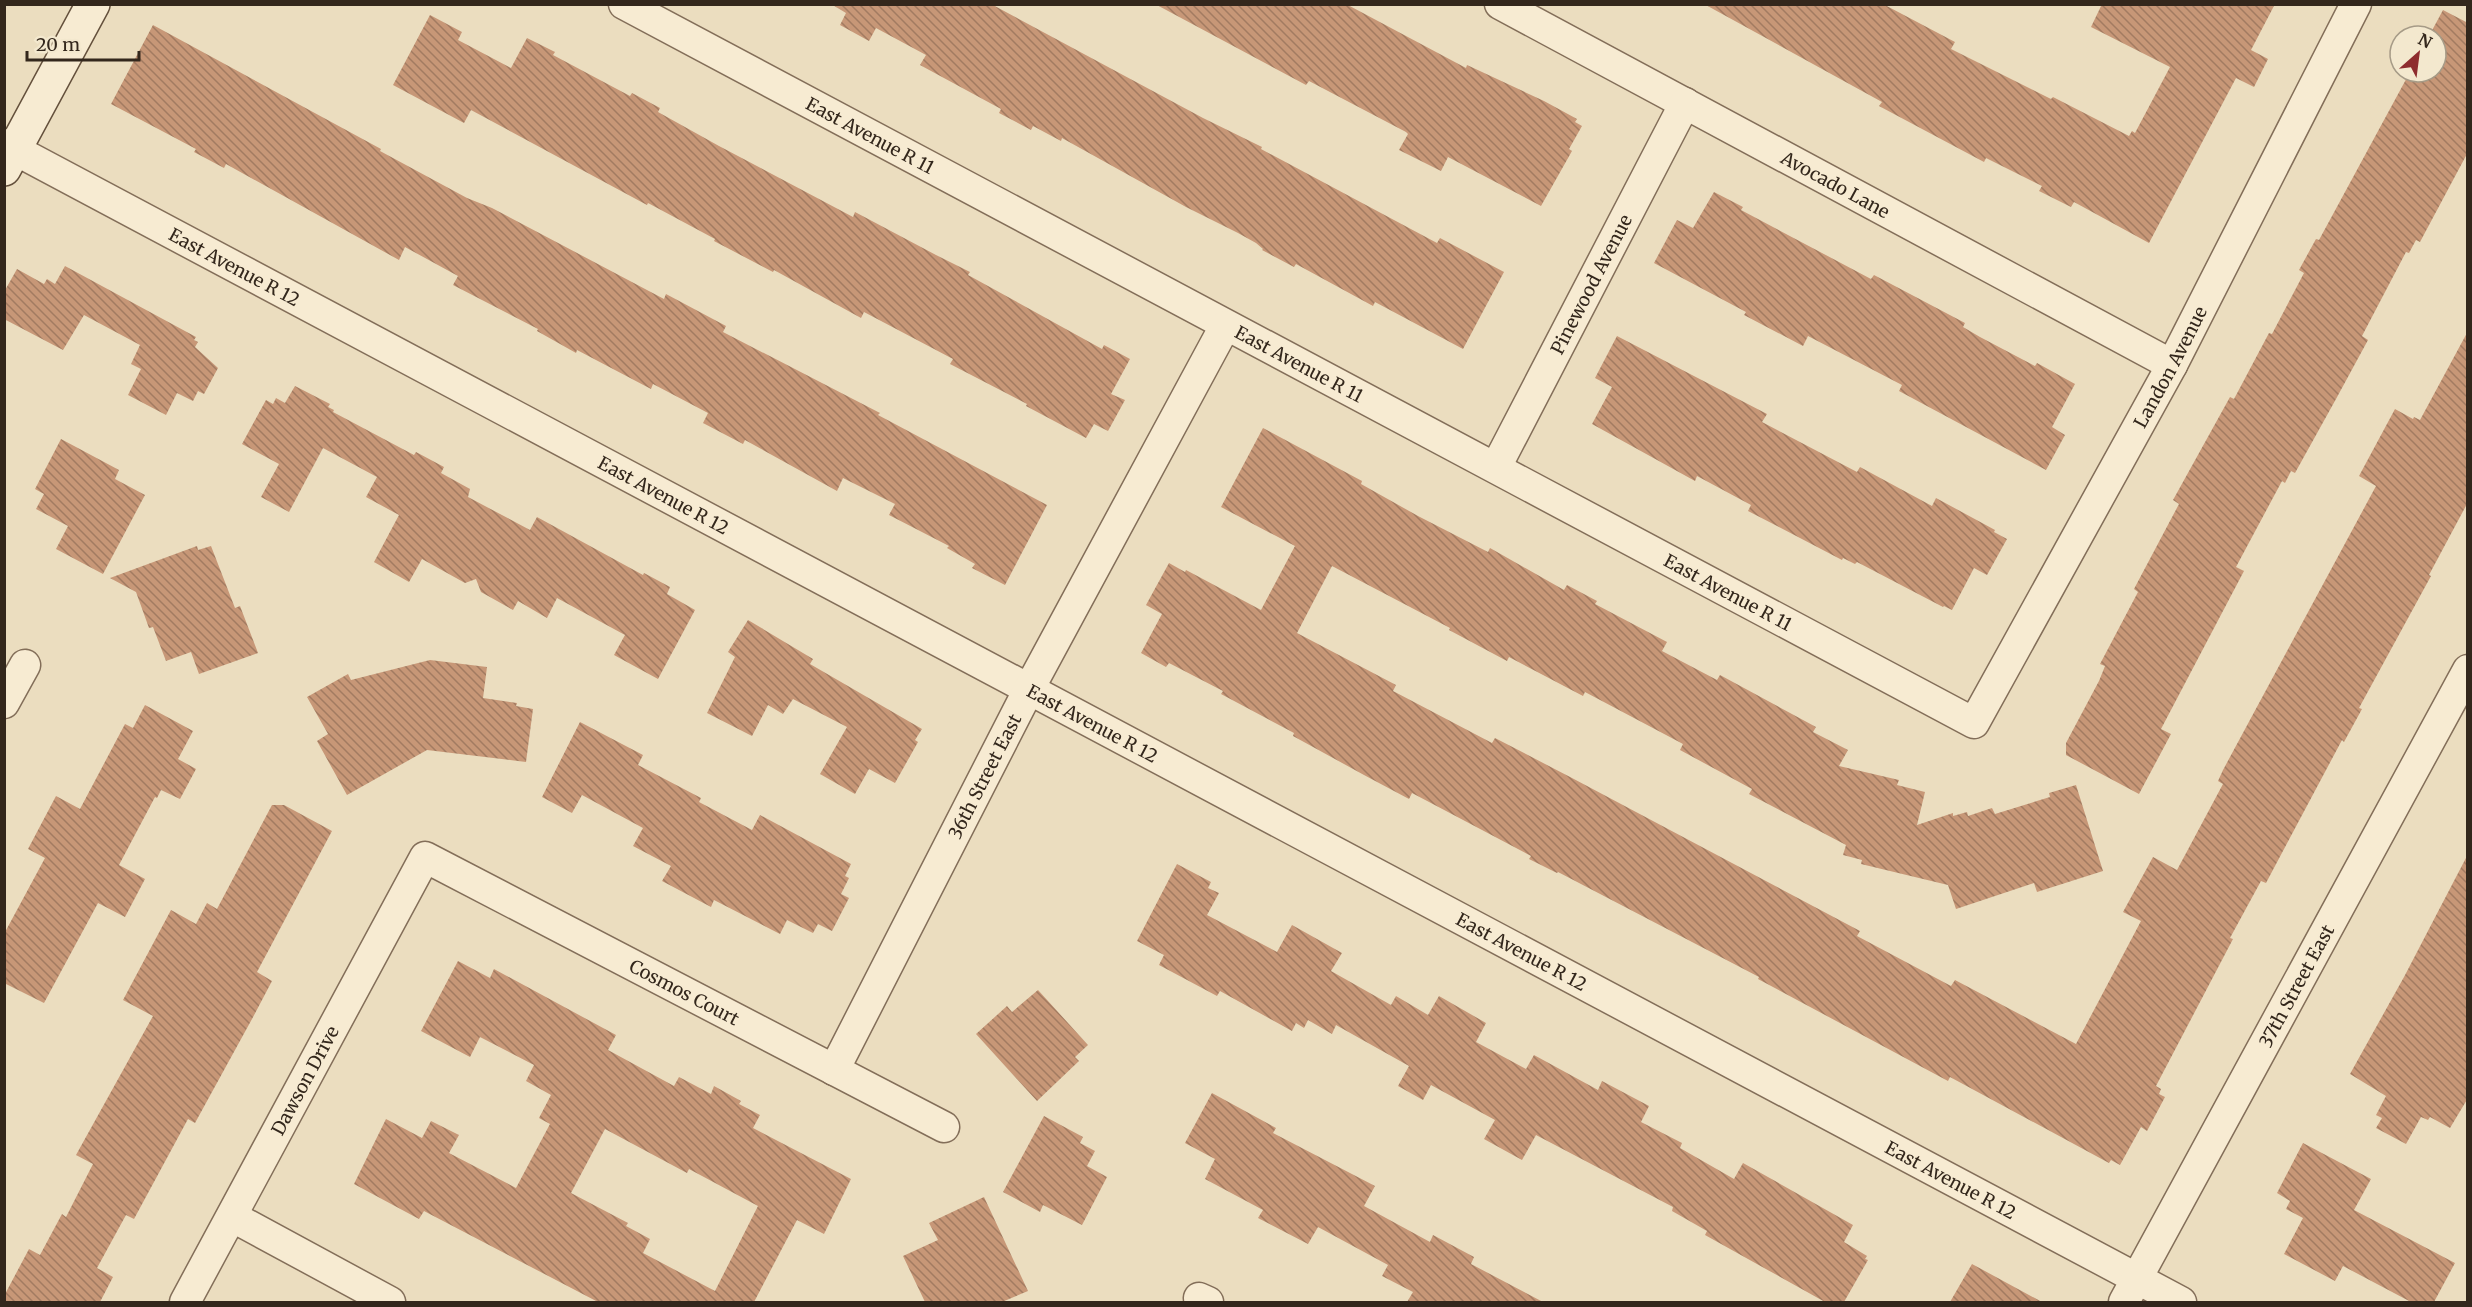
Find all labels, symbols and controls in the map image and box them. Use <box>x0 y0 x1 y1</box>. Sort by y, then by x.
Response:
scale bar <box>27 24 140 62</box>
north arrow <box>2388 24 2448 84</box>
text: N <box>2415 29 2436 53</box>
text: 20 m <box>36 33 80 56</box>
street label: East Avenue R 11 <box>802 92 938 179</box>
street label: Avocado Lane <box>1777 145 1894 223</box>
street label: Pinewood Avenue <box>1545 210 1637 358</box>
street label: East Avenue R 12 <box>165 222 304 311</box>
street label: Landon Avenue <box>2128 302 2212 432</box>
street label: East Avenue R 11 <box>1231 320 1367 407</box>
street label: East Avenue R 12 <box>594 451 733 539</box>
street label: East Avenue R 11 <box>1660 549 1796 636</box>
street label: East Avenue R 12 <box>1023 679 1162 767</box>
street label: 36th Street East <box>943 710 1026 843</box>
street label: East Avenue R 12 <box>1452 907 1591 995</box>
street label: 37th Street East <box>2253 920 2339 1051</box>
street label: Cosmos Court <box>626 954 743 1030</box>
street label: Dawson Drive <box>266 1022 343 1139</box>
street label: East Avenue R 12 <box>1881 1135 2020 1224</box>

